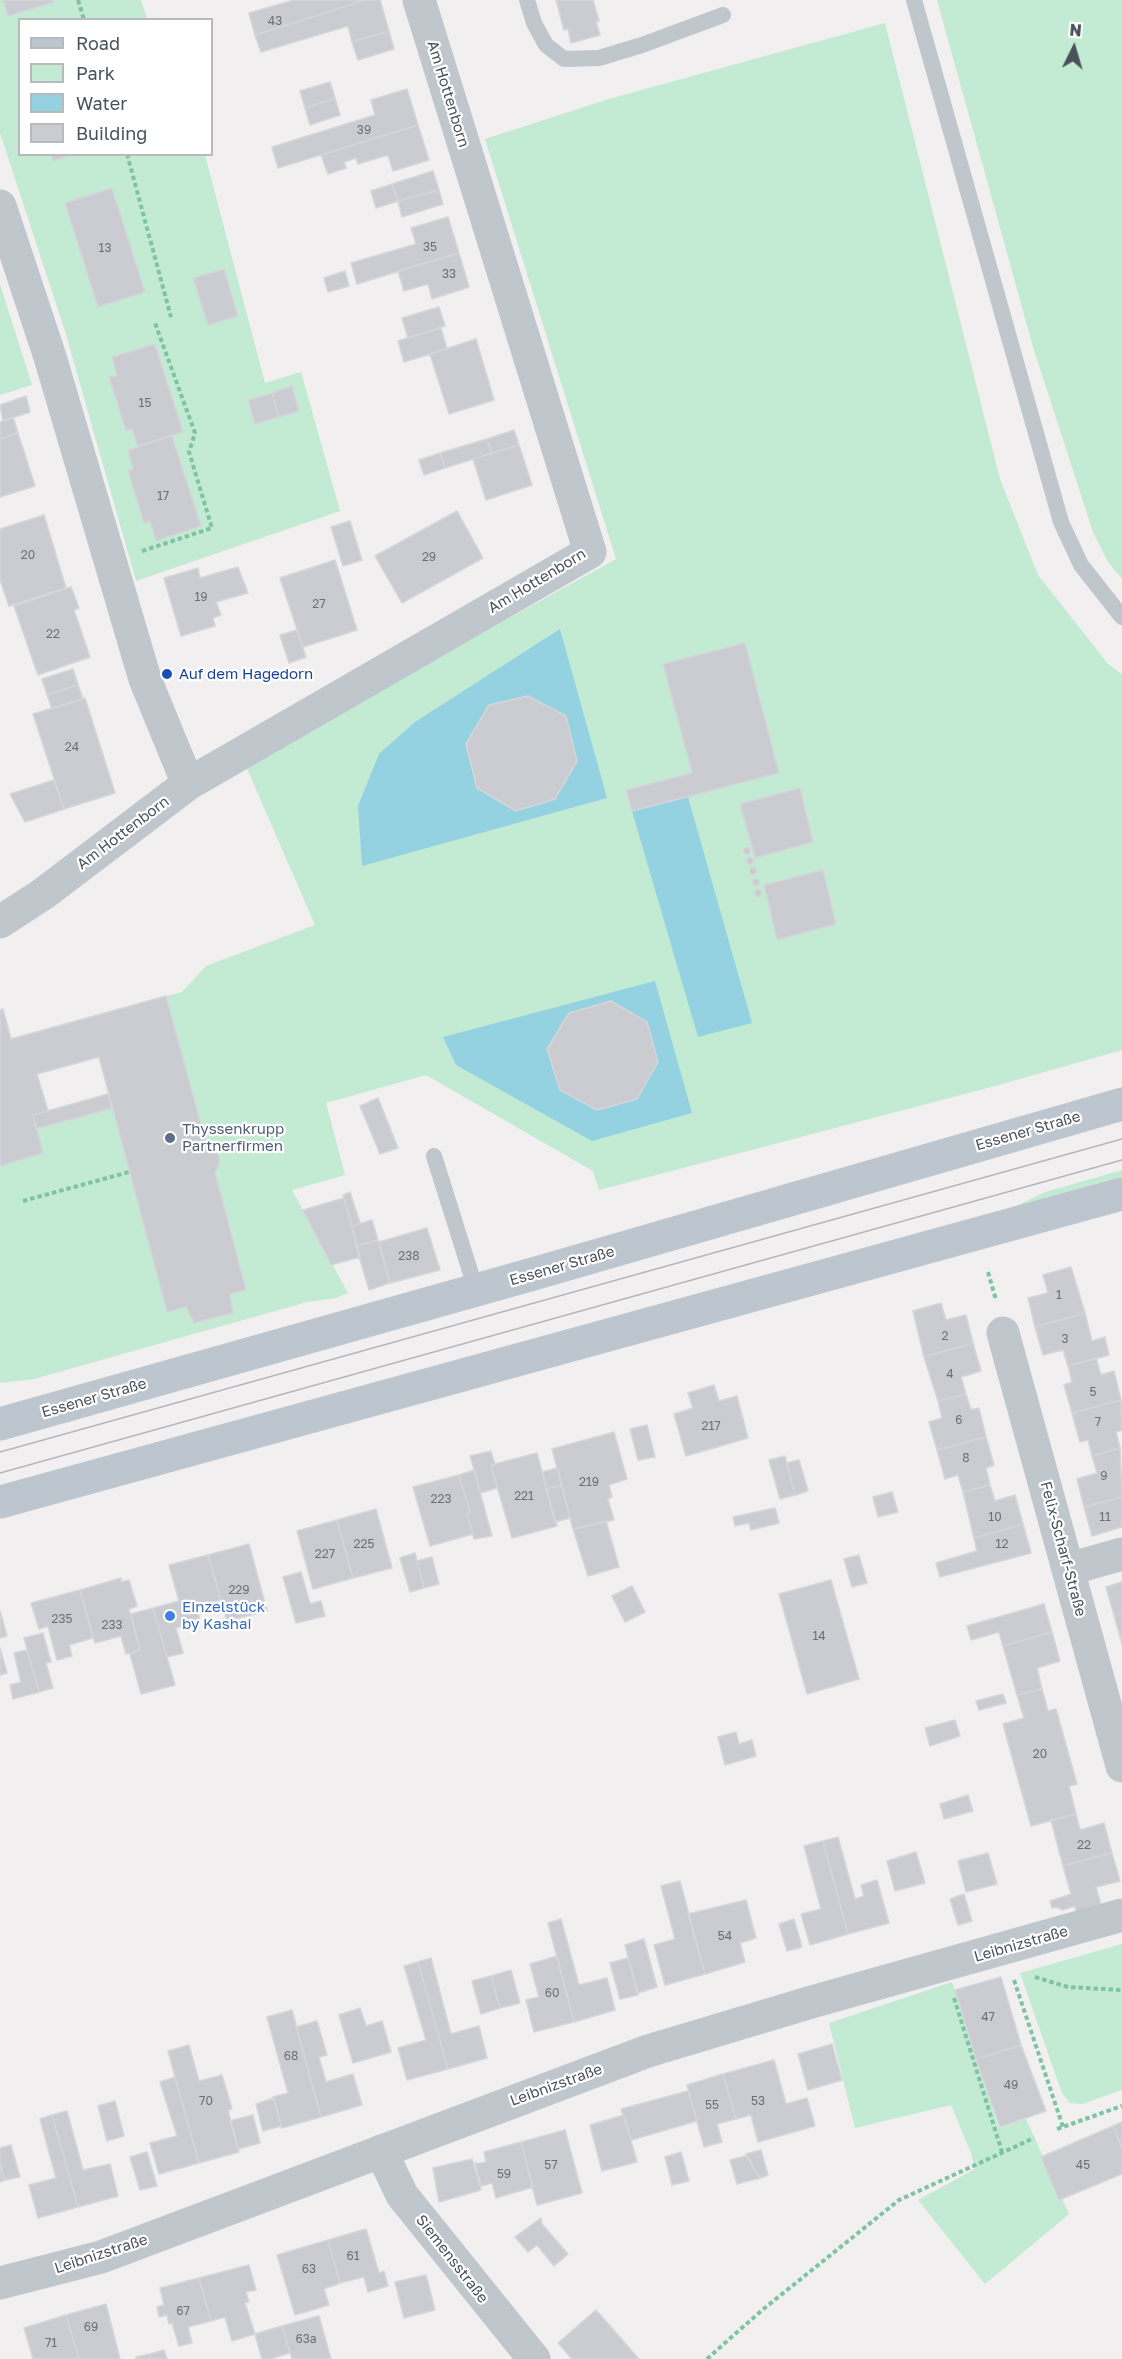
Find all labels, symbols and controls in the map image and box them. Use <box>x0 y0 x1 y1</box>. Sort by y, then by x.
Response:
house number: 43 <box>268 14 282 28</box>
legend <box>18 18 213 156</box>
north arrow <box>1044 18 1104 78</box>
text: N <box>1069 20 1082 41</box>
text: Road <box>76 32 120 54</box>
street label: Am Hottenborn <box>423 39 473 149</box>
text: Park <box>76 62 115 84</box>
text: Water <box>76 92 127 114</box>
text: Building <box>76 122 147 144</box>
house number: 39 <box>357 123 371 137</box>
house number: 35 <box>423 240 437 254</box>
house number: 13 <box>99 241 111 255</box>
house number: 33 <box>442 267 456 281</box>
house number: 15 <box>139 396 151 410</box>
house number: 17 <box>157 489 169 503</box>
street label: Am Hottenborn <box>485 545 589 617</box>
house number: 20 <box>21 548 35 562</box>
house number: 29 <box>422 550 436 564</box>
house number: 19 <box>194 590 208 604</box>
house number: 27 <box>312 597 326 611</box>
house number: 22 <box>46 627 60 641</box>
place label: Auf dem Hagedorn <box>179 665 313 683</box>
marker: Auf dem Hagedorn <box>160 667 174 681</box>
house number: 24 <box>65 740 79 754</box>
street label: Am Hottenborn <box>73 793 173 873</box>
street label: Essener Straße <box>974 1107 1082 1155</box>
place label: Thyssenkrupp Partnerfirmen <box>182 1120 284 1155</box>
marker: Thyssenkrupp Partnerfirmen <box>163 1131 177 1145</box>
street label: Essener Straße <box>508 1242 616 1290</box>
house number: 238 <box>398 1249 420 1263</box>
house number: 1 <box>1056 1288 1062 1302</box>
house number: 2 <box>942 1329 948 1343</box>
house number: 3 <box>1061 1332 1069 1346</box>
house number: 4 <box>946 1367 954 1381</box>
street label: Essener Straße <box>40 1374 148 1422</box>
house number: 5 <box>1090 1385 1096 1399</box>
house number: 6 <box>955 1413 963 1427</box>
house number: 7 <box>1095 1415 1101 1429</box>
house number: 217 <box>701 1419 721 1433</box>
house number: 8 <box>962 1451 970 1465</box>
house number: 9 <box>1100 1469 1108 1483</box>
house number: 219 <box>579 1475 599 1489</box>
street label: Felix-Scharf-Straße <box>1036 1479 1090 1619</box>
house number: 221 <box>514 1489 534 1503</box>
house number: 223 <box>431 1492 451 1506</box>
house number: 10 <box>988 1510 1002 1524</box>
house number: 11 <box>1099 1510 1111 1524</box>
house number: 225 <box>354 1537 374 1551</box>
house number: 12 <box>996 1537 1008 1551</box>
house number: 227 <box>315 1547 335 1561</box>
house number: 229 <box>228 1583 250 1597</box>
place label: Einzelstück by Kashai <box>182 1598 265 1633</box>
marker: Einzelstück by Kashai <box>163 1609 177 1623</box>
house number: 235 <box>52 1612 72 1626</box>
house number: 233 <box>102 1618 122 1632</box>
house number: 14 <box>812 1629 826 1643</box>
house number: 20 <box>1033 1747 1047 1761</box>
house number: 22 <box>1077 1838 1091 1852</box>
street label: Leibnizstraße <box>972 1922 1070 1966</box>
house number: 54 <box>718 1929 732 1943</box>
house number: 60 <box>545 1986 559 2000</box>
house number: 47 <box>981 2010 995 2024</box>
house number: 68 <box>284 2049 298 2063</box>
street label: Leibnizstraße <box>507 2060 605 2110</box>
house number: 49 <box>1004 2078 1018 2092</box>
house number: 70 <box>199 2094 213 2108</box>
house number: 53 <box>751 2094 765 2108</box>
house number: 55 <box>705 2098 719 2112</box>
house number: 57 <box>544 2158 558 2172</box>
house number: 45 <box>1076 2158 1090 2172</box>
house number: 59 <box>497 2167 511 2181</box>
street label: Siemensstraße <box>412 2211 492 2307</box>
street label: Leibnizstraße <box>52 2230 150 2278</box>
house number: 61 <box>346 2249 360 2263</box>
house number: 63 <box>302 2262 316 2276</box>
house number: 67 <box>176 2304 190 2318</box>
house number: 69 <box>84 2320 98 2334</box>
house number: 63a <box>295 2332 317 2346</box>
house number: 71 <box>45 2336 57 2350</box>

